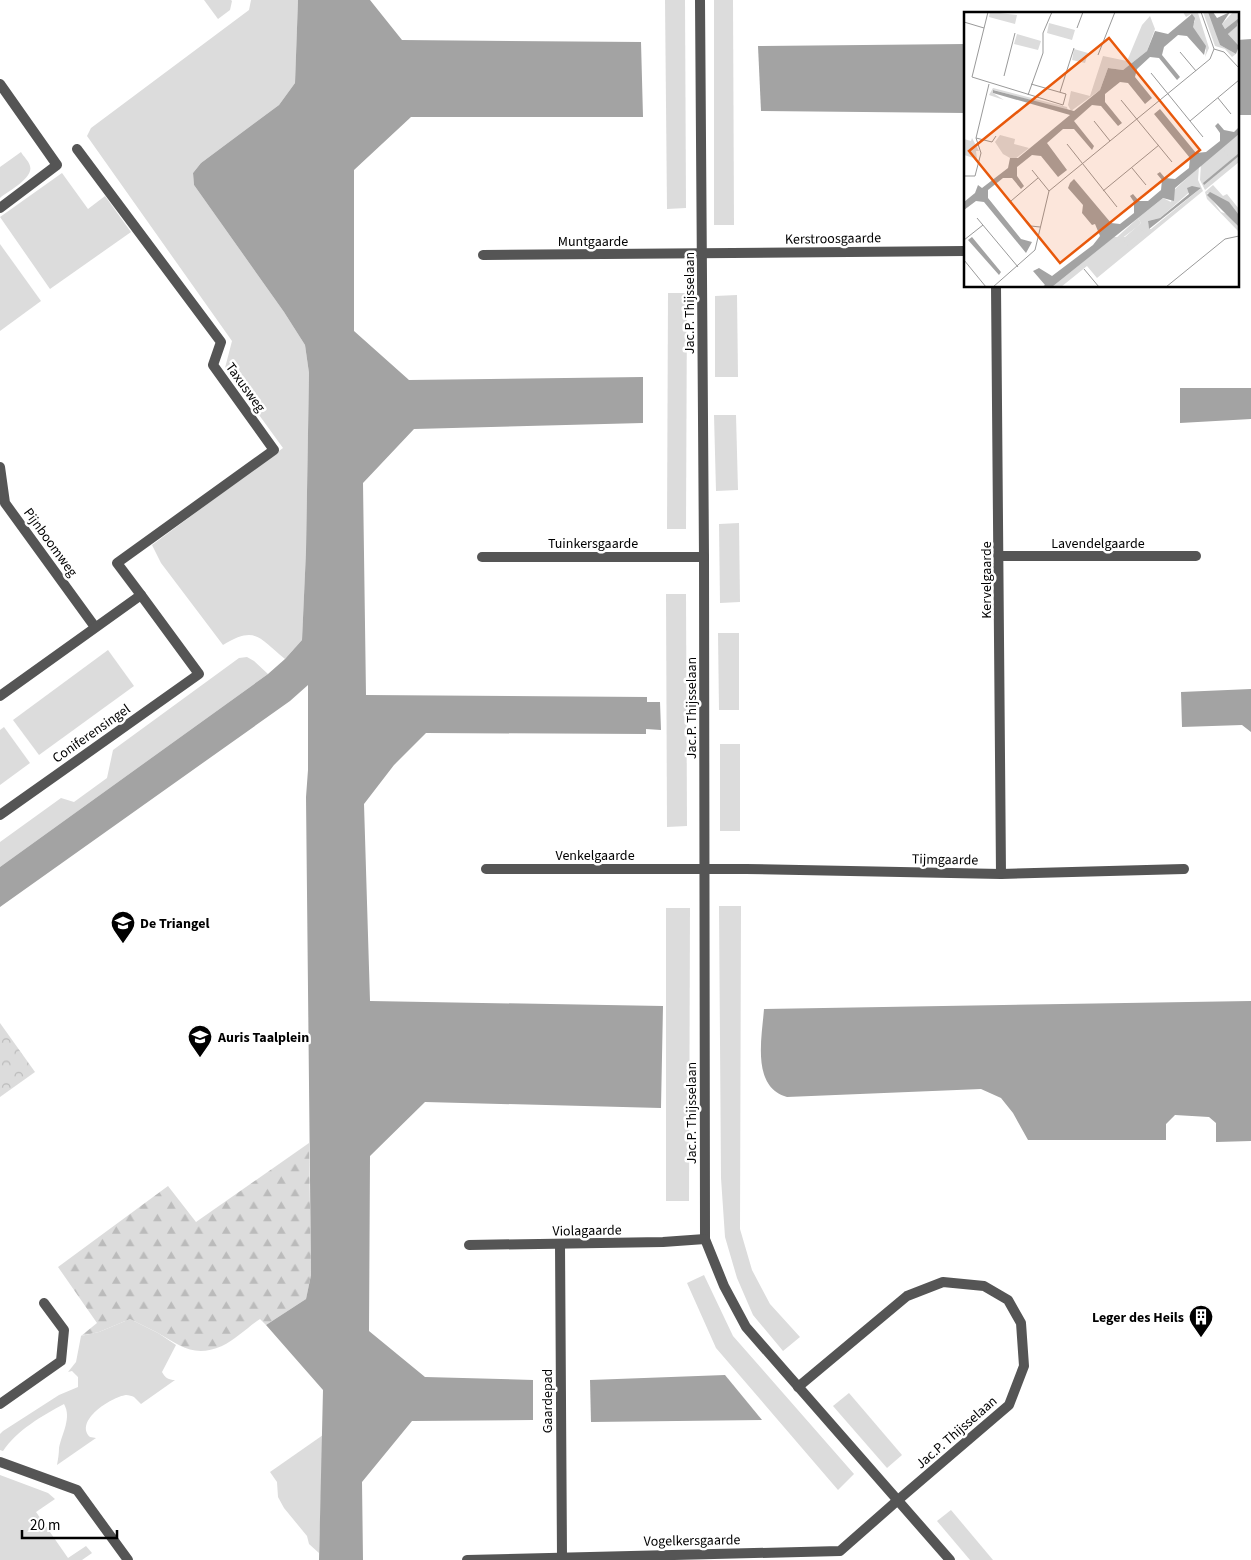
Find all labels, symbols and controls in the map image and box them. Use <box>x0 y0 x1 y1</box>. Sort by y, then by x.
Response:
inset map <box>964 12 1238 288</box>
street label: Kerstroosgaarde <box>785 228 881 250</box>
street label: Muntgaarde <box>558 232 628 252</box>
street label: Jac.P. Thijsselaan <box>680 252 700 354</box>
street label: Taxusweg <box>220 359 270 417</box>
street label: Pijnboomweg <box>18 504 82 581</box>
street label: Tuinkersgaarde <box>548 534 638 554</box>
street label: Lavendelgaarde <box>1051 534 1145 554</box>
street label: Kervelgaarde <box>977 541 997 619</box>
street label: Jac.P. Thijsselaan <box>682 657 702 759</box>
street label: Coniferensingel <box>48 699 135 768</box>
street label: Venkelgaarde <box>555 846 635 866</box>
street label: Tijmgaarde <box>912 849 978 871</box>
school or university icon: De Triangel <box>110 910 136 944</box>
place label: De Triangel <box>140 914 209 934</box>
school or university icon: Auris Taalplein <box>187 1024 213 1058</box>
place label: Auris Taalplein <box>217 1028 309 1048</box>
street label: Jac.P. Thijsselaan <box>682 1062 702 1164</box>
street label: Violagaarde <box>552 1220 622 1242</box>
building icon: Leger des Heils <box>1188 1304 1214 1338</box>
place label: Leger des Heils <box>1092 1308 1184 1328</box>
street label: Gaardepad <box>538 1369 558 1433</box>
street label: Jac.P. Thijsselaan <box>911 1392 1002 1474</box>
scale bar <box>22 1508 118 1540</box>
text: 20 m <box>30 1515 60 1536</box>
street label: Vogelkersgaarde <box>644 1530 741 1552</box>

